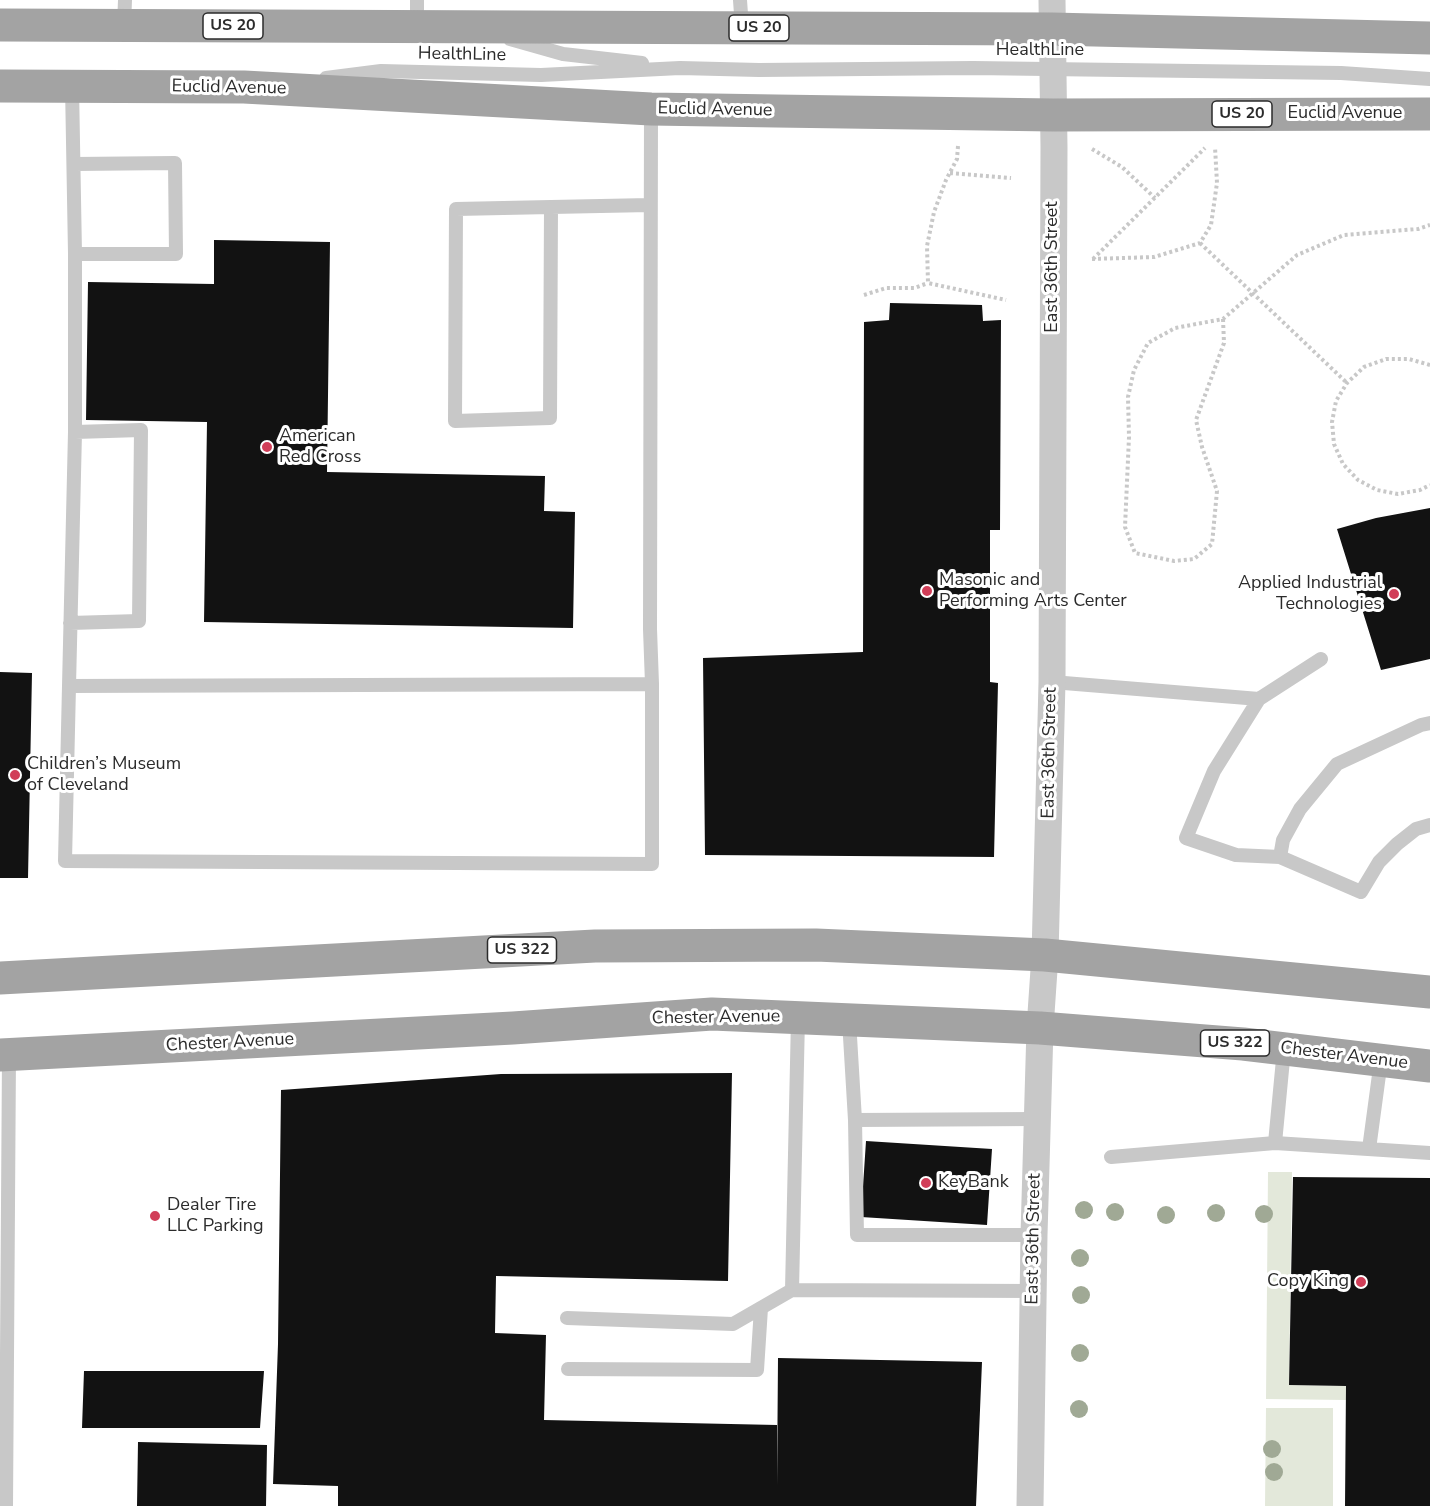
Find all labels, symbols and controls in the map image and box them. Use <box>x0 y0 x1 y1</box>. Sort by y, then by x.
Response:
road number: US 20 <box>203 13 263 39</box>
road number: US 20 <box>729 15 789 41</box>
street label: HealthLine <box>996 40 1084 62</box>
street label: HealthLine <box>418 43 506 67</box>
street label: Euclid Avenue <box>171 76 287 100</box>
street label: Euclid Avenue <box>657 98 773 122</box>
road number: US 20 <box>1212 101 1272 127</box>
street label: Euclid Avenue <box>1288 103 1402 125</box>
street label: East 36th Street <box>1042 201 1064 333</box>
place label: American Red Cross <box>279 426 361 468</box>
marker: American Red Cross <box>260 440 274 454</box>
place label: Masonic and Performing Arts Center <box>939 570 1127 612</box>
place label: Applied Industrial Technologies <box>1238 573 1382 616</box>
marker: Masonic and Performing Arts Center <box>920 584 934 598</box>
marker: Applied Industrial Technologies <box>1387 587 1401 601</box>
street label: East 36th Street <box>1038 687 1062 819</box>
place label: Children’s Museum of Cleveland <box>27 754 181 796</box>
marker: Children’s Museum of Cleveland <box>8 768 22 782</box>
road number: US 322 <box>488 937 556 963</box>
street label: Chester Avenue <box>652 1006 780 1030</box>
street label: Chester Avenue <box>165 1029 295 1057</box>
road number: US 322 <box>1200 1030 1270 1056</box>
street label: Chester Avenue <box>1279 1037 1409 1075</box>
place label: KeyBank <box>938 1172 1009 1194</box>
street label: East 36th Street <box>1022 1173 1046 1305</box>
marker: KeyBank <box>919 1176 933 1190</box>
place label: Dealer Tire LLC Parking <box>167 1195 264 1238</box>
marker: Dealer Tire LLC Parking <box>148 1209 162 1223</box>
place label: Copy King <box>1267 1271 1349 1293</box>
marker: Copy King <box>1354 1275 1368 1289</box>

